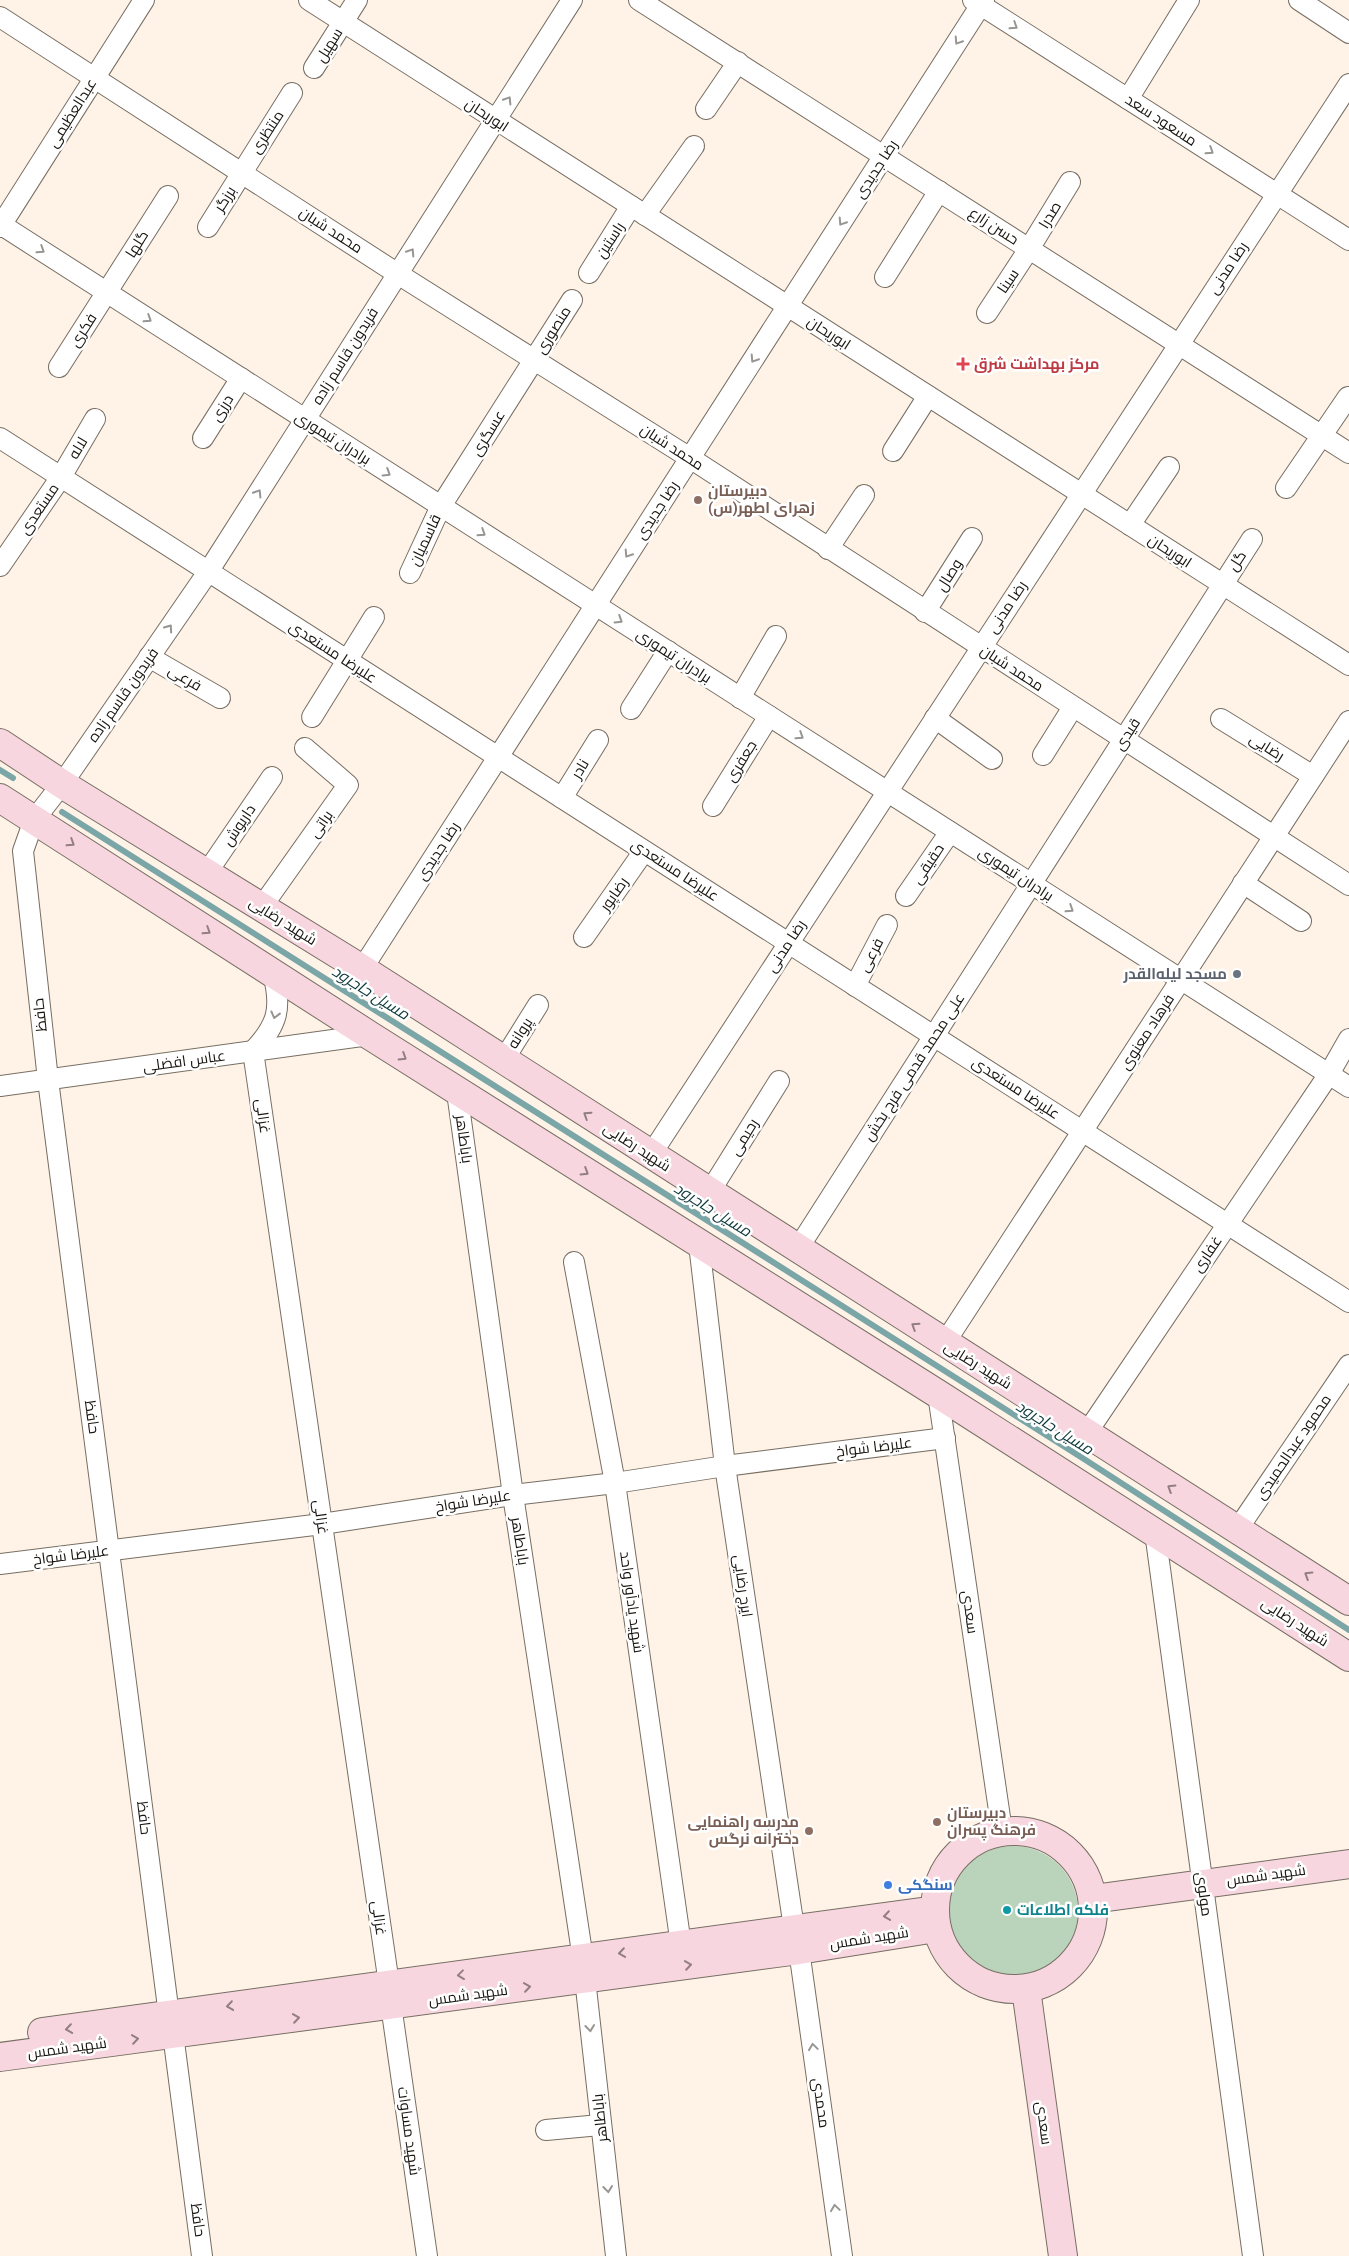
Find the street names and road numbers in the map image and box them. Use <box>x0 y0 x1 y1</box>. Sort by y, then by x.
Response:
street label: سهیل <box>312 24 347 66</box>
street label: عبدالعظیمی <box>44 75 101 151</box>
street label: مسعود سعد <box>1122 90 1200 150</box>
street label: ابوریحان <box>461 94 512 136</box>
street label: منتظری <box>246 107 288 157</box>
street label: رضا جدیدی <box>850 136 902 202</box>
street label: برزگر <box>210 183 240 216</box>
street label: صدرا <box>1035 198 1065 232</box>
street label: محمد شبان <box>295 203 366 258</box>
street label: حسن زارع <box>965 203 1022 250</box>
street label: راستین <box>592 218 629 262</box>
street label: گلها <box>122 227 153 262</box>
street label: رضا مدنی <box>1204 238 1253 298</box>
street label: سینا <box>993 265 1023 297</box>
street label: منصوری <box>531 303 575 358</box>
street label: فریدون قاسم زاده <box>308 304 383 408</box>
street label: فکری <box>65 310 101 351</box>
street label: ابوریحان <box>803 312 854 354</box>
street label: درزی <box>207 391 238 425</box>
street label: عسگری <box>467 407 510 460</box>
street label: برادران تیموری <box>291 408 374 469</box>
street label: محمد شبان <box>636 420 707 475</box>
street label: لاله <box>64 434 92 462</box>
street label: رضا جدیدی <box>631 477 683 543</box>
street label: مستعدی <box>15 480 63 539</box>
street label: قاسمیان <box>405 511 446 569</box>
street label: ابوریحان <box>1144 530 1195 572</box>
street label: گل <box>1224 547 1251 575</box>
street label: وصال <box>932 555 966 595</box>
street label: رضا مدنی <box>983 577 1032 637</box>
street label: علیرضا مستعدی <box>285 617 380 688</box>
street label: برادران تیموری <box>632 625 715 688</box>
street label: محمد شبان <box>976 641 1047 696</box>
street label: فریدون قاسم زاده <box>84 644 163 746</box>
street label: فرعی <box>165 661 205 696</box>
street label: قیدی <box>1110 714 1145 754</box>
street label: رضایی <box>1246 729 1288 766</box>
street label: جعفری <box>721 737 762 786</box>
street label: نادر <box>567 756 593 783</box>
street label: داریوش <box>219 801 260 850</box>
street label: براتی <box>305 807 338 842</box>
street label: رضا جدیدی <box>412 818 464 884</box>
street label: علیرضا مستعدی <box>627 835 722 906</box>
street label: حقیقی <box>908 840 949 888</box>
street label: برادران تیموری <box>974 843 1057 906</box>
street label: رضاپور <box>595 874 633 916</box>
street label: شهید رضایی <box>245 893 320 950</box>
street label: رضا مدنی <box>762 916 811 976</box>
street label: فرعی <box>855 935 888 975</box>
street label: علی محمد قدمی فرح بخش <box>859 990 970 1145</box>
street label: فرهاد معنوی <box>1116 991 1179 1074</box>
street label: حافظ <box>29 997 51 1033</box>
street label: پروانه <box>504 1014 537 1052</box>
street label: عباس افضلی <box>141 1046 227 1077</box>
street label: علیرضا مستعدی <box>968 1053 1063 1124</box>
street label: غزالی <box>251 1098 274 1135</box>
street label: باباطاهر <box>452 1113 476 1164</box>
street label: رحیمی <box>726 1115 763 1159</box>
street label: شهید رضایی <box>600 1119 674 1176</box>
street label: غفاری <box>1188 1232 1227 1276</box>
street label: شهید رضایی <box>940 1337 1015 1394</box>
street label: محمود عبدالحمیدی <box>1251 1391 1336 1504</box>
street label: حافظ <box>81 1399 103 1435</box>
street label: علیرضا شواخ <box>835 1433 913 1463</box>
street label: علیرضا شواخ <box>434 1486 513 1518</box>
street label: غزالی <box>309 1499 332 1536</box>
street label: باباطاهر <box>507 1514 533 1567</box>
street label: علیرضا شواخ <box>32 1541 110 1571</box>
street label: شهید یادآور واحد <box>615 1550 648 1654</box>
street label: ایرج رضایی <box>728 1554 756 1619</box>
street label: سعدی <box>957 1589 982 1635</box>
street label: شهید رضایی <box>1258 1594 1332 1651</box>
street label: حافظ <box>133 1800 155 1836</box>
street label: شهید شمس <box>1225 1861 1307 1890</box>
street label: مولوی <box>1191 1871 1216 1917</box>
street label: غزالی <box>367 1900 390 1937</box>
street label: شهید شمس <box>828 1923 910 1954</box>
street label: شهید شمس <box>427 1981 509 2010</box>
street label: شهید شمس <box>26 2034 108 2063</box>
street label: محمدی <box>808 2077 833 2129</box>
street label: شهید مساوات <box>393 2085 424 2177</box>
street label: باباطاهر <box>588 2093 612 2144</box>
street label: سعدی <box>1031 2100 1056 2146</box>
street label: حافظ <box>187 2202 209 2238</box>

